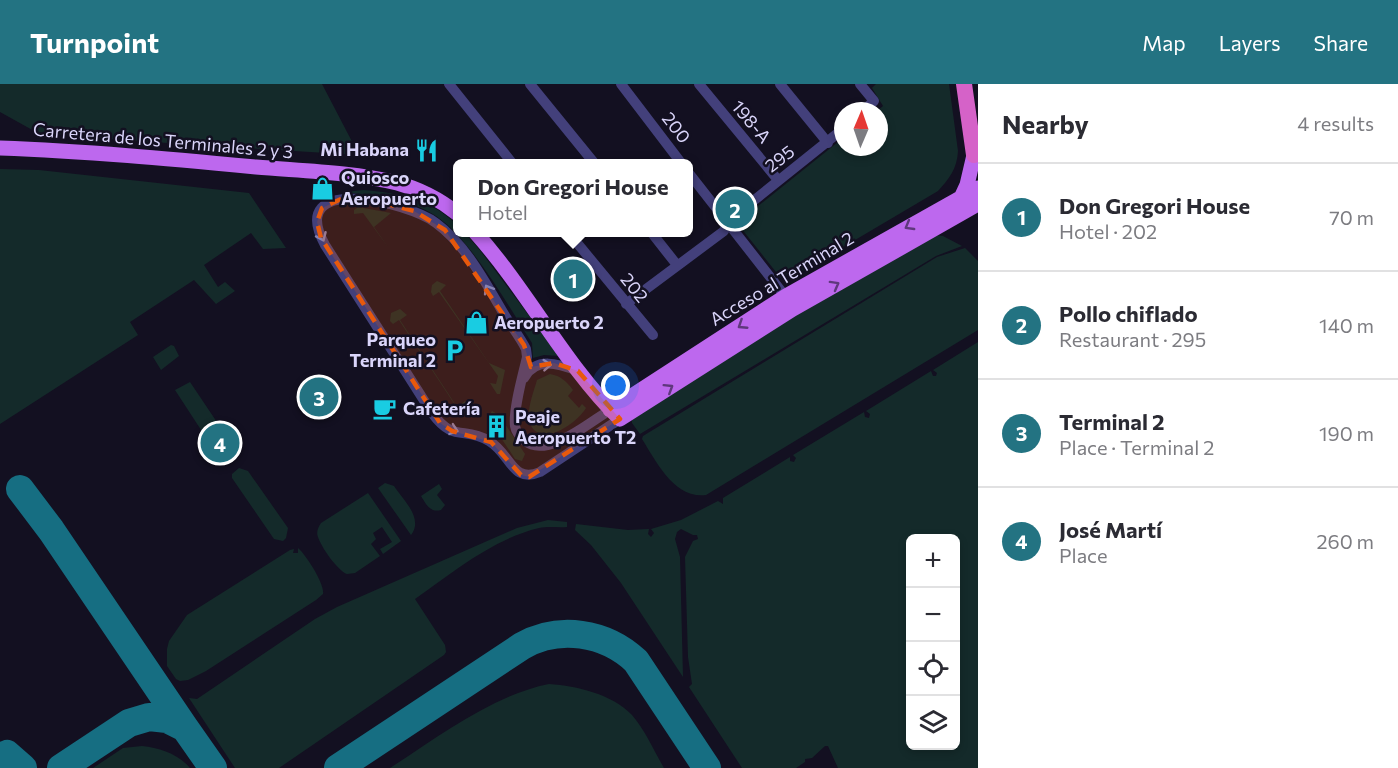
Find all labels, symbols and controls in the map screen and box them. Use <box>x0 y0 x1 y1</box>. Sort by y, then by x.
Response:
text: Turnpoint <box>30 25 159 59</box>
text: Map <box>1142 30 1186 55</box>
text: Layers <box>1219 30 1281 55</box>
text: Share <box>1314 30 1368 55</box>
street label: 198-A <box>728 95 776 147</box>
north arrow <box>834 102 888 156</box>
street label: 200 <box>658 107 696 147</box>
text: Nearby <box>1002 108 1089 139</box>
text: 4 results <box>1297 111 1374 135</box>
street label: Carretera de los Terminales 2 y 3 <box>32 118 294 162</box>
restaurant icon: Mi Habana <box>414 137 440 163</box>
place label: Mi Habana <box>320 138 409 160</box>
street label: 295 <box>760 140 798 176</box>
popup <box>453 159 693 237</box>
place label: Quiosco Aeropuerto <box>341 166 437 209</box>
text: Don Gregori House <box>477 173 669 200</box>
shop icon: Quiosco Aeropuerto <box>310 175 336 201</box>
pin: 2 <box>716 186 754 232</box>
text: Don Gregori House <box>1059 192 1250 219</box>
text: Hotel <box>477 200 528 224</box>
text: 1 <box>1017 205 1026 229</box>
text: 70 m <box>1329 205 1374 229</box>
one-way arrow <box>905 219 916 230</box>
text: Hotel · 202 <box>1059 219 1157 243</box>
street label: Acceso al Terminal 2 <box>706 226 857 330</box>
one-way arrow <box>315 230 327 241</box>
pin: 1 <box>554 256 592 302</box>
street label: 202 <box>616 268 653 307</box>
one-way arrow <box>829 281 839 292</box>
one-way arrow <box>484 285 496 295</box>
text: Pollo chiflado <box>1059 300 1198 327</box>
shop icon: Aeropuerto 2 <box>463 310 489 336</box>
place label: Aeropuerto 2 <box>494 311 604 333</box>
text: 2 <box>1016 313 1027 337</box>
text: 140 m <box>1319 313 1374 337</box>
one-way arrow <box>737 318 748 329</box>
text: Restaurant · 295 <box>1059 327 1206 351</box>
place label: Parqueo Terminal 2 <box>350 328 436 371</box>
parking icon: Parqueo Terminal 2 <box>441 337 467 363</box>
one-way arrow <box>543 358 552 371</box>
your location <box>601 371 630 400</box>
pin: 3 <box>300 374 338 420</box>
one-way arrow <box>663 383 673 395</box>
cafe icon: Cafetería <box>372 396 398 422</box>
place label: Cafetería <box>403 397 480 419</box>
place label: Peaje Aeropuerto T2 <box>515 405 636 448</box>
text: Terminal 2 <box>1059 408 1165 435</box>
building icon: Peaje Aeropuerto T2 <box>484 414 510 440</box>
pin: 4 <box>200 420 240 466</box>
text: 3 <box>1016 421 1027 445</box>
text: 190 m <box>1319 421 1374 445</box>
one-way arrow <box>448 423 459 436</box>
text: Place · Terminal 2 <box>1059 435 1214 459</box>
text: José Martí <box>1059 516 1162 543</box>
text: 4 <box>1015 529 1028 553</box>
text: 260 m <box>1316 529 1374 553</box>
map controls <box>906 534 960 750</box>
button: + <box>906 534 960 588</box>
text: Place <box>1059 543 1108 567</box>
button: − <box>906 588 960 642</box>
button: locate <box>906 642 960 696</box>
button: layers <box>906 696 960 750</box>

